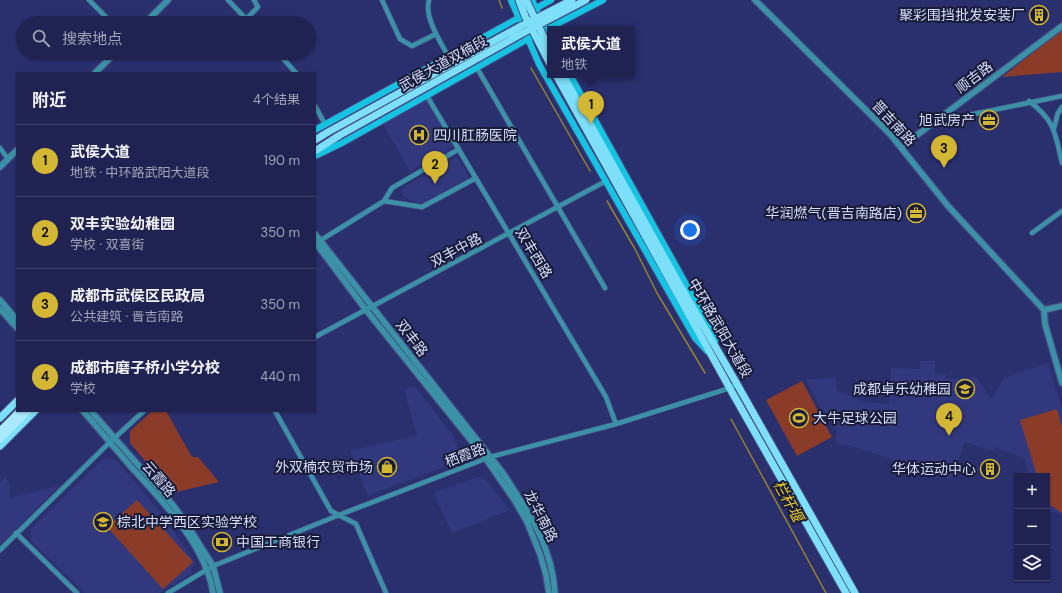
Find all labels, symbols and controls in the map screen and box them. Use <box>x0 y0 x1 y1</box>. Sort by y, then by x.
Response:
building icon: 聚彩围挡批发安装厂 <box>1028 4 1050 26</box>
place label: 聚彩围挡批发安装厂 <box>899 6 1025 24</box>
search box <box>16 16 316 60</box>
popup <box>547 26 635 78</box>
icon: search <box>30 27 52 49</box>
text: 搜索地点 <box>62 29 122 49</box>
street label: 武侯大道双楠段 <box>396 31 490 95</box>
text: 武侯大道 <box>561 34 621 54</box>
text: 地铁 <box>561 56 587 73</box>
street label: 顺吉路 <box>952 57 996 97</box>
text: 附近 <box>32 89 66 111</box>
text: 4个结果 <box>253 91 300 108</box>
pin: 1 <box>578 91 604 124</box>
street label: 晋吉南路 <box>868 96 920 150</box>
office icon: 旭武房产 <box>978 109 1000 131</box>
place label: 旭武房产 <box>919 111 975 129</box>
hospital icon: 四川肛肠医院 <box>408 124 430 146</box>
place label: 四川肛肠医院 <box>433 126 517 144</box>
pin: 3 <box>931 135 957 168</box>
text: 武侯大道 <box>70 142 130 162</box>
pin: 2 <box>422 151 448 184</box>
text: 1 <box>43 152 47 169</box>
text: 190 m <box>264 152 300 169</box>
text: 地铁 · 中环路武阳大道段 <box>70 164 210 181</box>
office icon: 华润燃气(晋吉南路店) <box>905 202 927 224</box>
place label: 华润燃气(晋吉南路店) <box>766 204 902 222</box>
text: 双丰实验幼稚园 <box>70 214 175 234</box>
your location <box>680 220 700 240</box>
text: 2 <box>41 224 49 241</box>
text: 350 m <box>260 224 300 241</box>
street label: 双丰西路 <box>512 224 556 282</box>
street label: 双丰中路 <box>427 229 485 271</box>
text: 学校 · 双喜街 <box>70 236 145 253</box>
street label: 中环路武阳大道段 <box>684 275 756 381</box>
text: 成都市武侯区民政局 <box>70 286 205 306</box>
text: 3 <box>41 296 49 313</box>
text: 350 m <box>260 296 300 313</box>
text: 公共建筑 · 晋吉南路 <box>70 308 184 325</box>
street label: 双丰路 <box>392 316 432 360</box>
text: 成都市磨子桥小学分校 <box>70 358 220 378</box>
text: 4 <box>41 368 49 385</box>
text: 440 m <box>260 368 300 385</box>
school or university icon: 成都卓乐幼稚园 <box>954 378 976 400</box>
text: 学校 <box>70 380 96 397</box>
place label: 成都卓乐幼稚园 <box>853 380 951 398</box>
pin: 4 <box>936 403 962 436</box>
sports icon: 大牛足球公园 <box>788 407 810 429</box>
place label: 大牛足球公园 <box>813 409 897 427</box>
street label: 栖霞路 <box>442 439 488 471</box>
shop icon: 外双楠农贸市场 <box>376 456 398 478</box>
street label: 云霞路 <box>138 457 180 501</box>
place label: 外双楠农贸市场 <box>275 458 373 476</box>
building icon: 华体运动中心 <box>979 458 1001 480</box>
place label: 华体运动中心 <box>892 460 976 478</box>
map controls <box>1014 473 1050 581</box>
button: + <box>1014 473 1050 509</box>
water label: 栏杆堰 <box>768 476 809 528</box>
street label: 龙华南路 <box>520 487 562 545</box>
button: − <box>1014 509 1050 545</box>
school or university icon: 棕北中学西区实验学校 <box>92 511 114 533</box>
place label: 棕北中学西区实验学校 <box>117 513 257 531</box>
bank icon: 中国工商银行 <box>211 531 233 553</box>
place label: 中国工商银行 <box>236 533 320 551</box>
button: layers <box>1014 545 1050 581</box>

